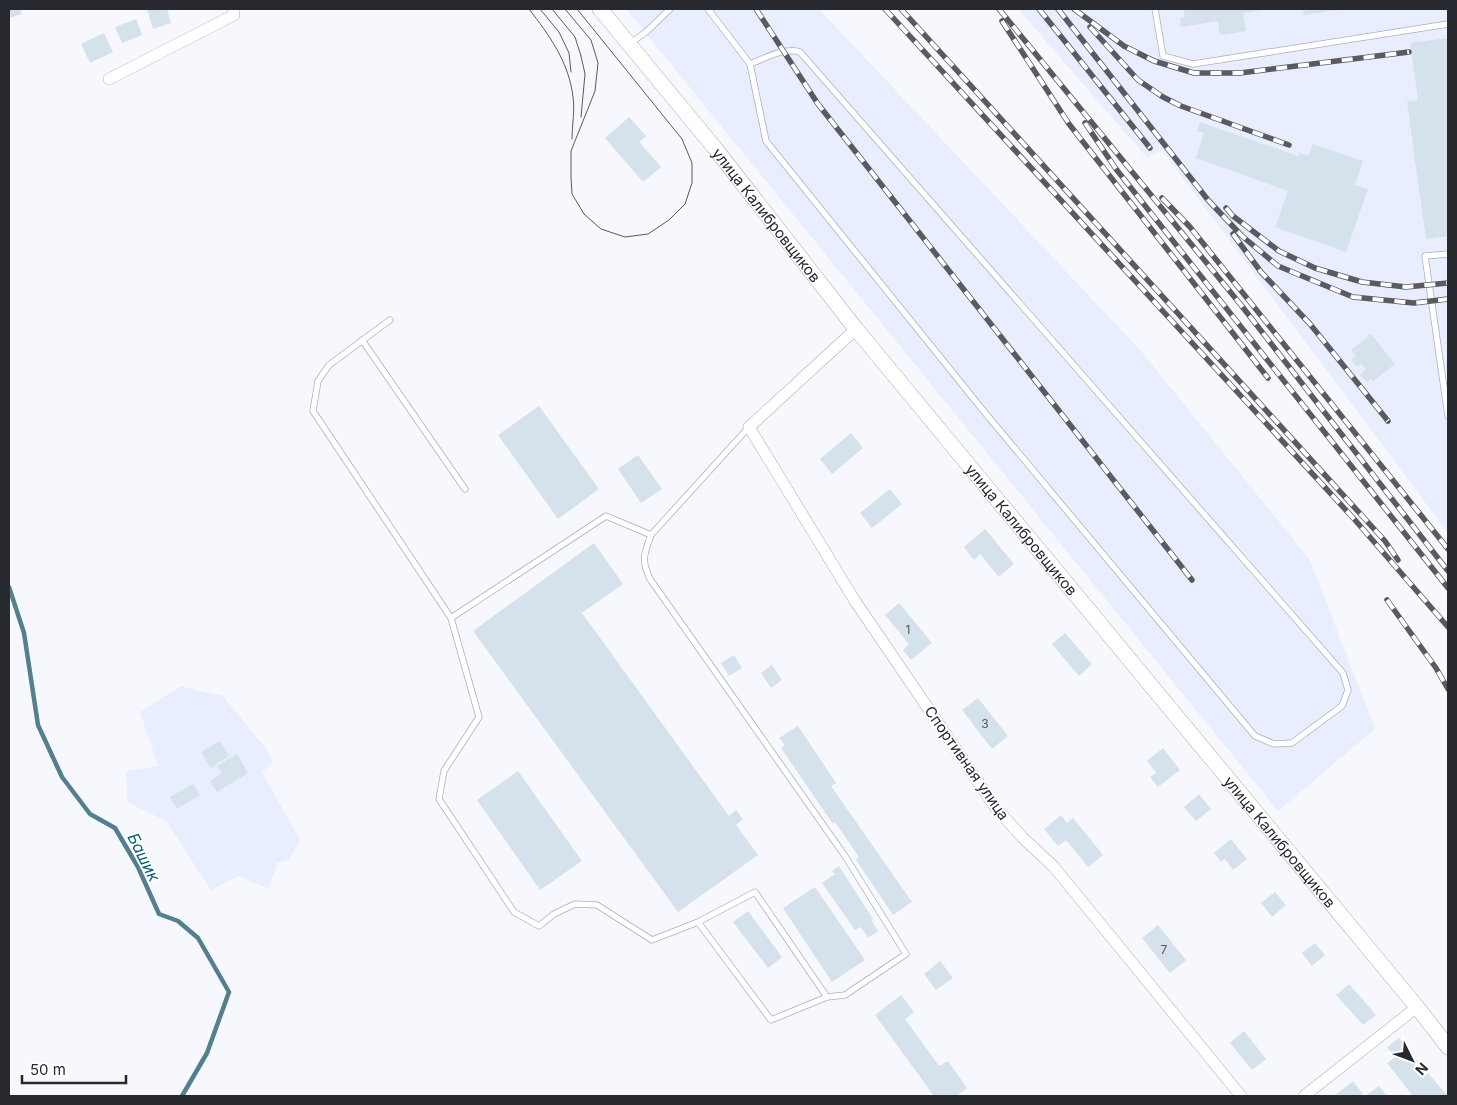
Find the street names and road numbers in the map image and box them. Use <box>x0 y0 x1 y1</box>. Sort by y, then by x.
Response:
street label: улица Калибровщиков <box>709 144 825 286</box>
street label: улица Калибровщиков <box>962 460 1082 599</box>
street label: Спортивная улица <box>921 702 1013 824</box>
street label: улица Калибровщиков <box>1220 772 1340 911</box>

